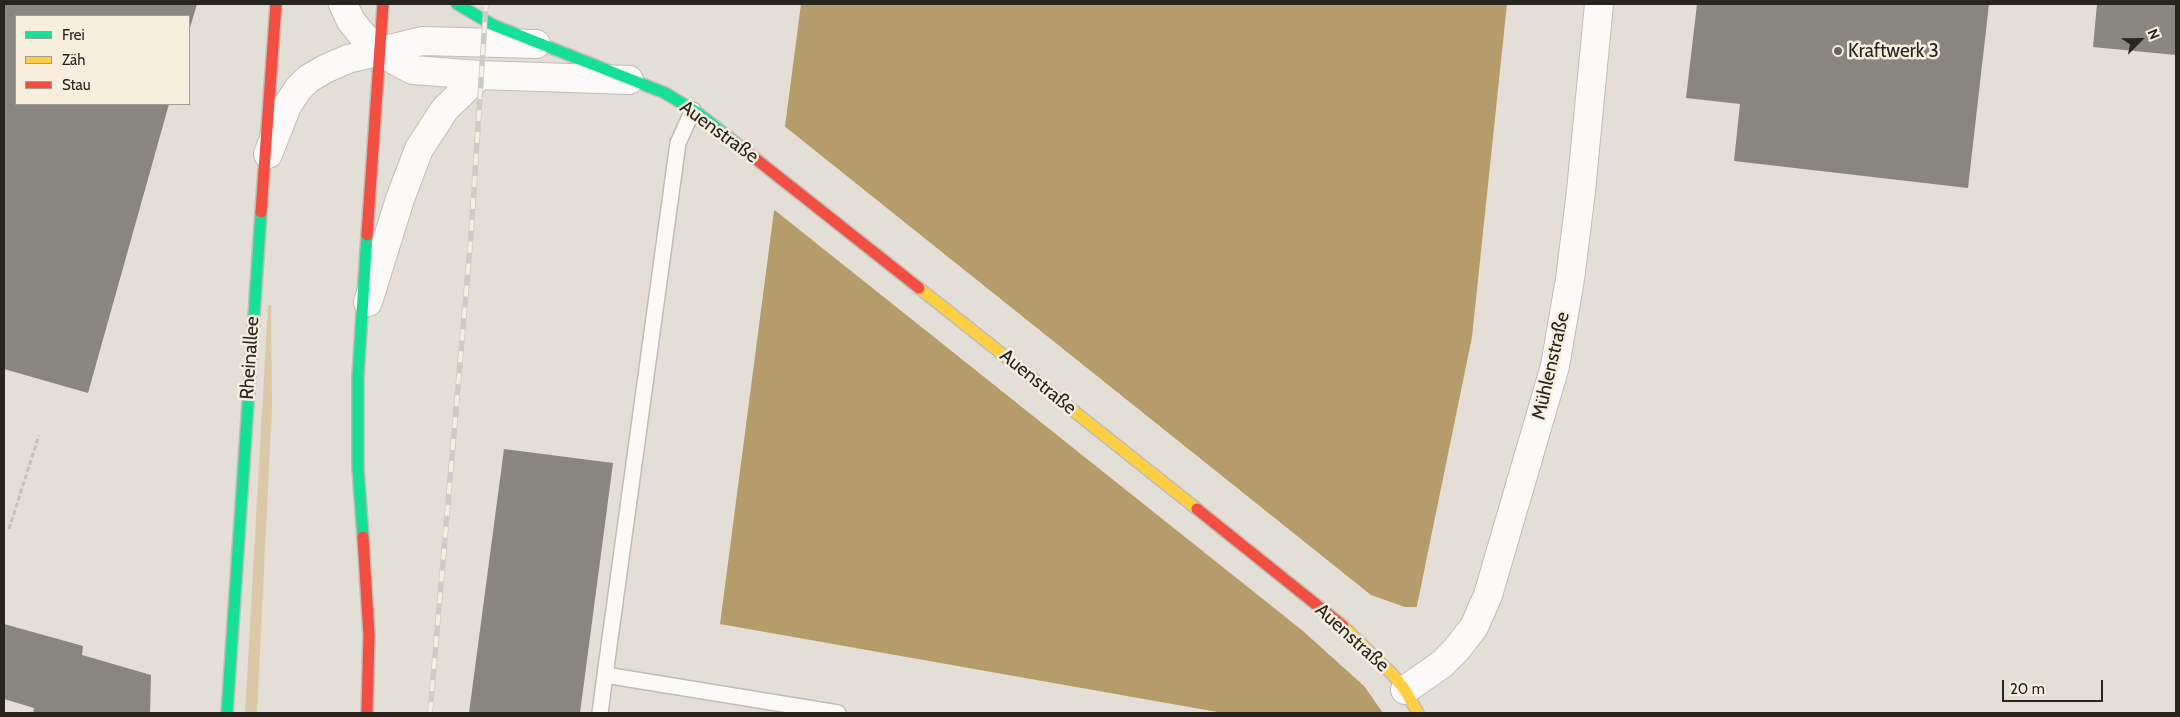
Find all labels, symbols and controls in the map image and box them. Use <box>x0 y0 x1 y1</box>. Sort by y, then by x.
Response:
legend <box>15 15 190 105</box>
north arrow <box>2115 15 2165 65</box>
text: Frei <box>62 26 85 44</box>
text: N <box>2144 26 2164 42</box>
place label: Kraftwerk 3 <box>1848 40 1939 62</box>
marker: Kraftwerk 3 <box>1832 45 1844 57</box>
text: Zäh <box>62 51 85 69</box>
text: Stau <box>62 76 91 94</box>
street label: Auenstraße <box>675 96 763 168</box>
street label: Mühlenstraße <box>1528 310 1574 422</box>
street label: Rheinallee <box>236 316 264 400</box>
street label: Auenstraße <box>995 344 1081 420</box>
street label: Auenstraße <box>1310 599 1394 677</box>
scale bar <box>2005 670 2106 702</box>
text: 20 m <box>2010 680 2045 698</box>

